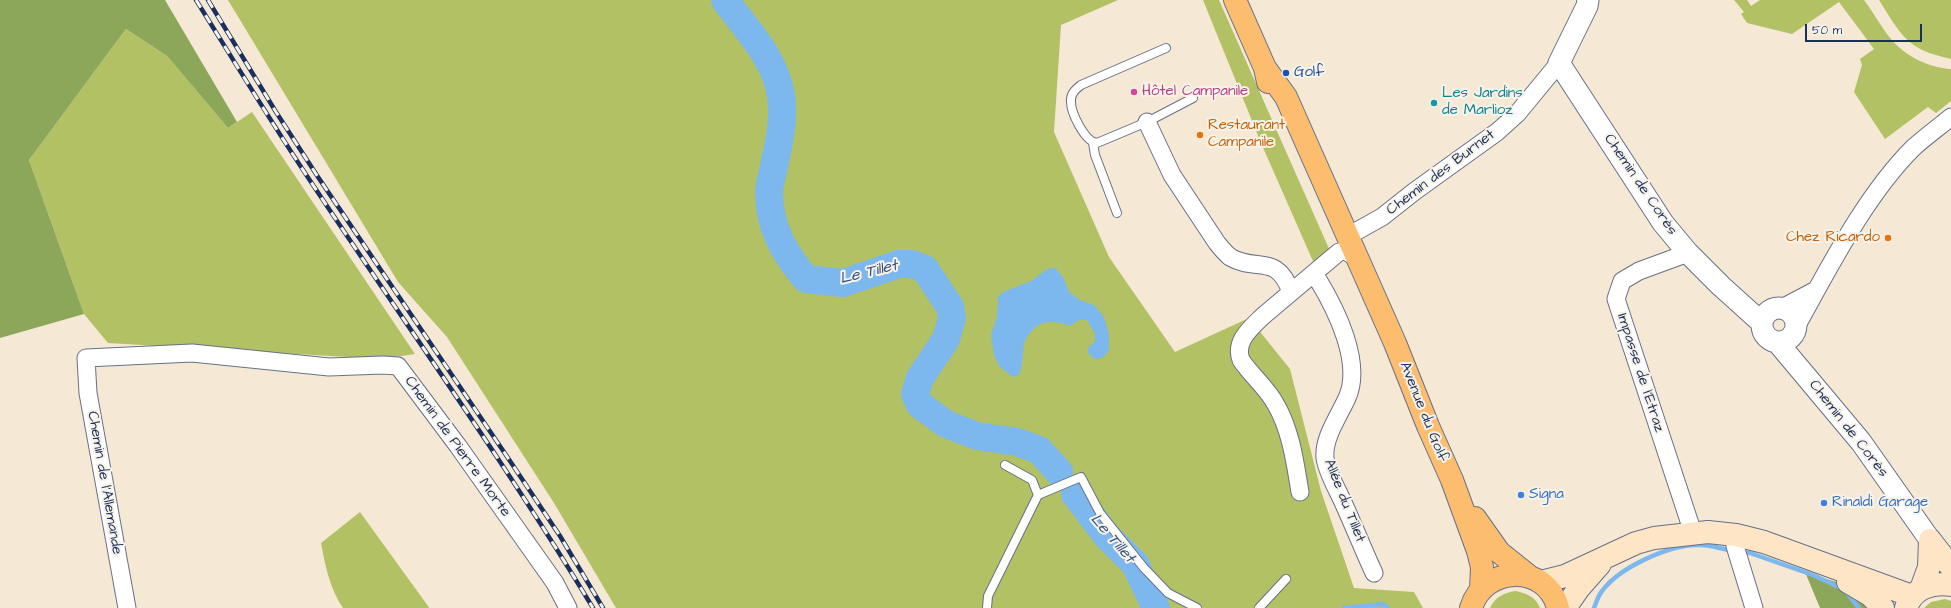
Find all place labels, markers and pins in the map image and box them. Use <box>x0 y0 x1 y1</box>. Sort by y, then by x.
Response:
place label: Golf <box>1294 64 1324 82</box>
marker: Golf <box>1281 68 1291 78</box>
place label: Hôtel Campanile <box>1142 83 1248 101</box>
place label: Les Jardins de Marlioz <box>1442 85 1523 120</box>
marker: Hôtel Campanile <box>1129 87 1139 97</box>
marker: Les Jardins de Marlioz <box>1429 98 1439 108</box>
place label: Restaurant Campanile <box>1208 117 1285 152</box>
marker: Restaurant Campanile <box>1195 130 1205 140</box>
place label: Chez Ricardo <box>1786 229 1880 247</box>
marker: Chez Ricardo <box>1883 233 1893 243</box>
place label: Signa <box>1529 486 1564 504</box>
marker: Signa <box>1516 490 1526 500</box>
place label: Rinaldi Garage <box>1832 494 1928 512</box>
marker: Rinaldi Garage <box>1819 498 1829 508</box>

